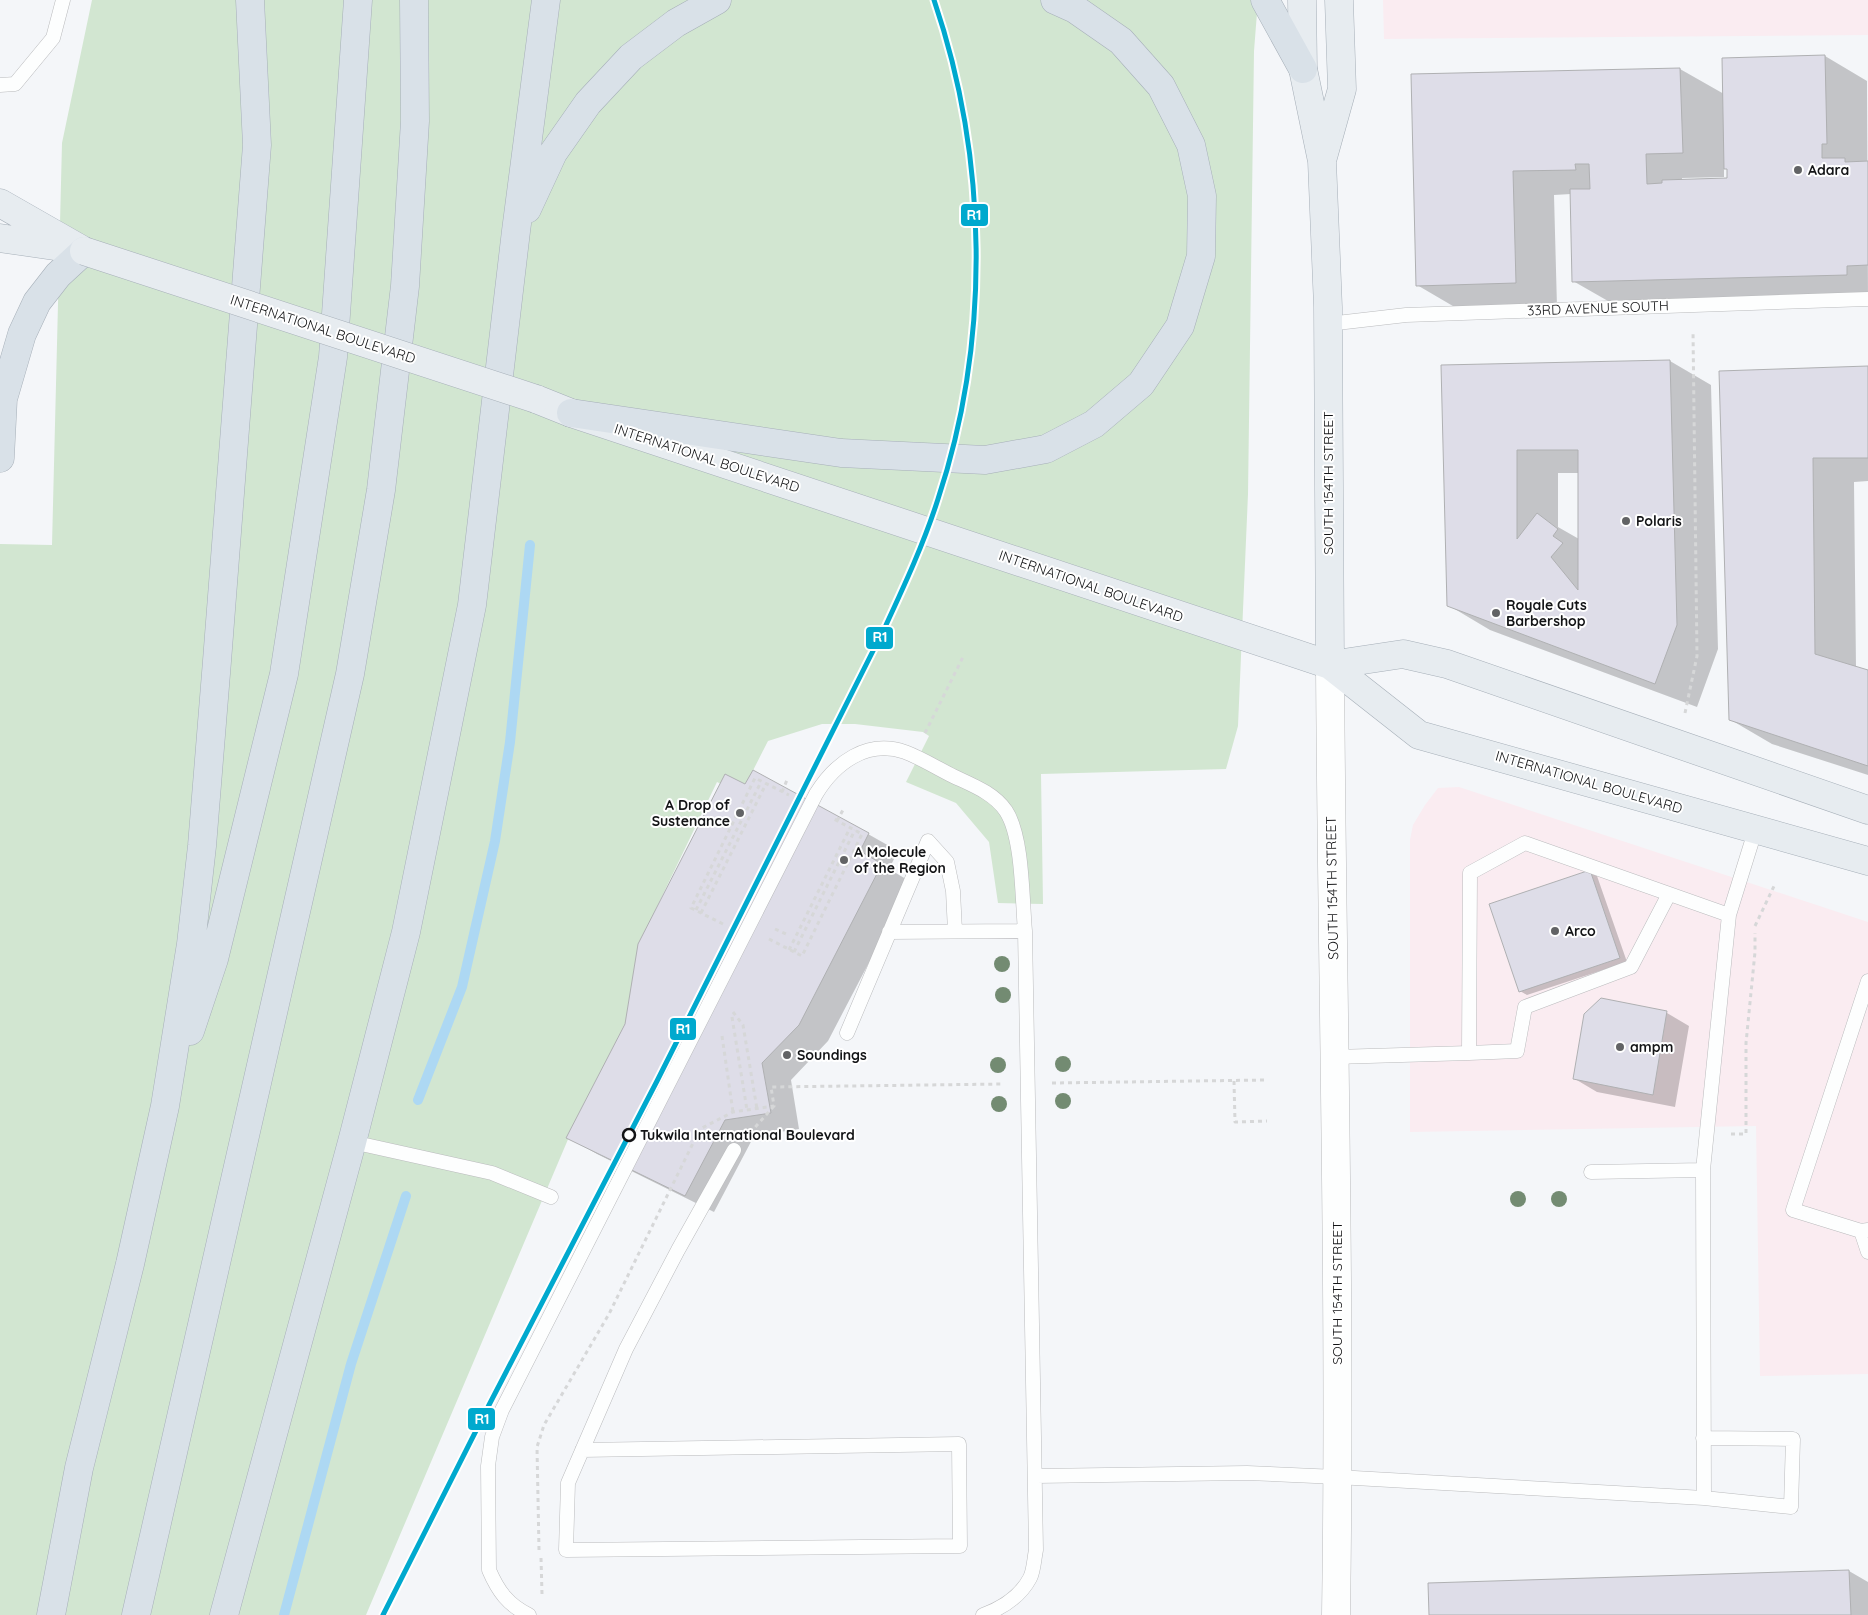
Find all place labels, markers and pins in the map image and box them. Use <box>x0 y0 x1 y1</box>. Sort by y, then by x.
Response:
place label: Adara <box>1808 161 1849 179</box>
marker: Adara <box>1792 164 1804 176</box>
place label: Polaris <box>1636 512 1682 530</box>
marker: Polaris <box>1620 515 1632 527</box>
place label: Royale Cuts Barbershop <box>1506 596 1587 630</box>
marker: Royale Cuts Barbershop <box>1490 607 1502 619</box>
place label: A Drop of Sustenance <box>652 796 731 830</box>
marker: A Drop of Sustenance <box>734 807 746 819</box>
place label: A Molecule of the Region <box>854 843 946 877</box>
marker: A Molecule of the Region <box>838 854 850 866</box>
place label: Arco <box>1565 922 1596 940</box>
marker: Arco <box>1549 925 1561 937</box>
place label: ampm <box>1630 1038 1673 1056</box>
marker: ampm <box>1614 1041 1626 1053</box>
place label: Soundings <box>797 1046 867 1064</box>
marker: Soundings <box>781 1049 793 1061</box>
place label: Tukwila International Boulevard <box>640 1126 855 1144</box>
marker: Tukwila International Boulevard <box>622 1128 636 1142</box>

